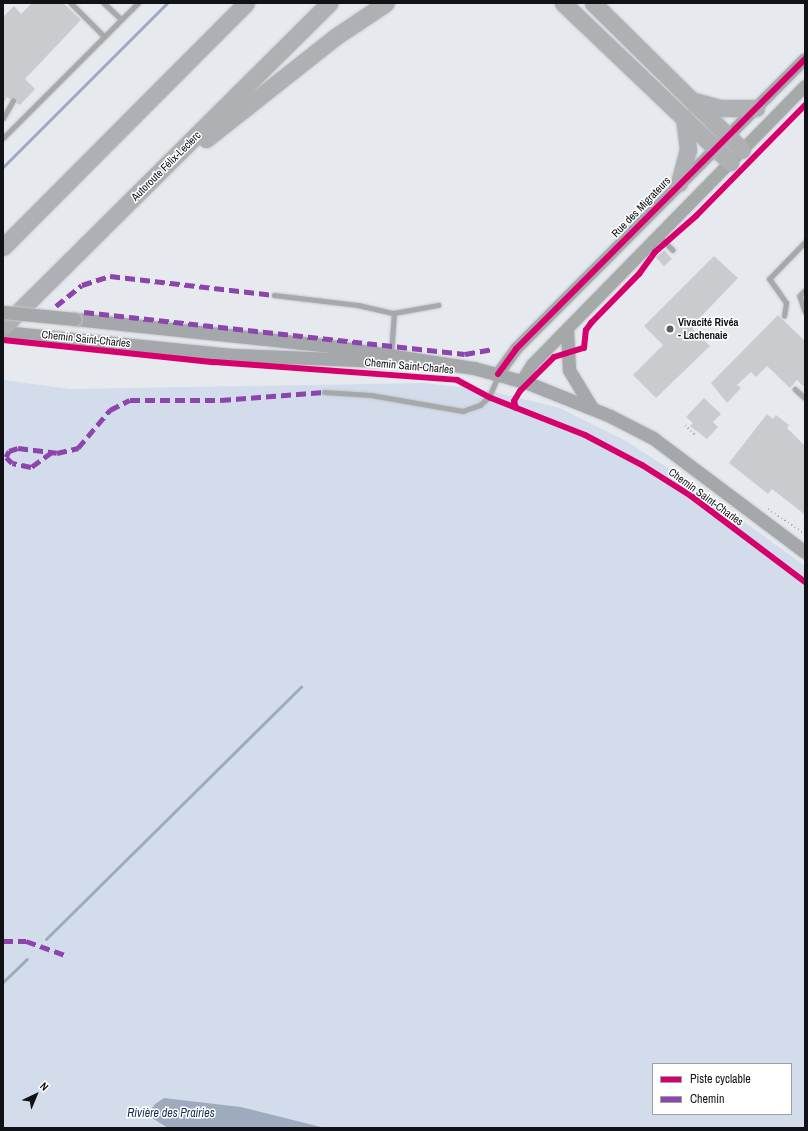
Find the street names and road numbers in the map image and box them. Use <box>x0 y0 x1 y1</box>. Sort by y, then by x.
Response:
street label: Autoroute Félix-Leclerc <box>129 129 203 203</box>
street label: Rue des Migrateurs <box>609 174 673 240</box>
street label: Chemin Saint-Charles <box>41 328 131 350</box>
street label: Chemin Saint-Charles <box>364 356 454 376</box>
street label: Chemin Saint-Charles <box>666 465 746 529</box>

